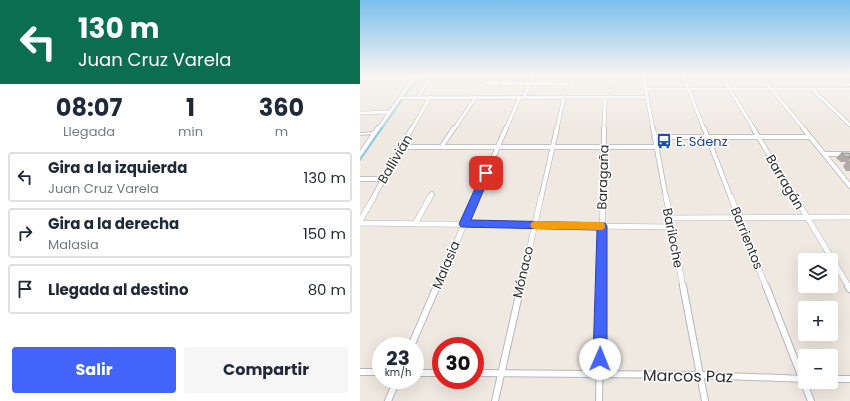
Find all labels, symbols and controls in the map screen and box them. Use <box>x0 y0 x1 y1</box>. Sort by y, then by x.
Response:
text: 130 m <box>78 9 159 48</box>
icon: left <box>12 16 64 68</box>
text: Juan Cruz Varela <box>78 47 232 72</box>
text: 08:07 <box>56 91 122 124</box>
text: 1 <box>186 91 195 124</box>
text: 360 <box>259 91 304 124</box>
text: Llegada <box>63 122 115 141</box>
text: min <box>178 122 203 141</box>
text: m <box>275 122 288 141</box>
street label: Ballivián <box>373 131 417 187</box>
bus stop icon: E. Sáenz <box>655 132 673 150</box>
place label: E. Sáenz <box>676 132 728 151</box>
street label: Baragaña <box>592 144 614 210</box>
street label: Barragán <box>761 151 809 213</box>
pin <box>469 156 503 190</box>
text: Gira a la izquierda <box>48 157 187 178</box>
icon: arrive <box>475 162 497 184</box>
icon: left <box>14 166 36 188</box>
text: 130 m <box>303 167 346 188</box>
text: Juan Cruz Varela <box>48 179 159 198</box>
street label: Barrientos <box>726 204 768 272</box>
street label: Bariloche <box>658 206 688 270</box>
text: Gira a la derecha <box>48 213 179 234</box>
icon: right <box>14 222 36 244</box>
text: 150 m <box>303 223 346 244</box>
text: Malasia <box>48 235 99 254</box>
street label: Malasia <box>427 238 465 292</box>
street label: Mónaco <box>508 244 538 300</box>
map controls <box>798 253 838 389</box>
button: layers <box>798 253 838 293</box>
icon: arrive <box>14 278 36 300</box>
text: Llegada al destino <box>48 279 189 300</box>
text: 80 m <box>308 279 346 300</box>
button: + <box>798 301 838 341</box>
speed limit sign: 30 <box>432 337 484 389</box>
position arrow <box>579 338 621 380</box>
text: 23 <box>386 344 410 372</box>
button: Salir <box>12 347 176 393</box>
button: Compartir <box>184 347 348 393</box>
button: − <box>798 349 838 389</box>
street label: Marcos Paz <box>643 364 733 388</box>
text: km/h <box>385 365 411 380</box>

